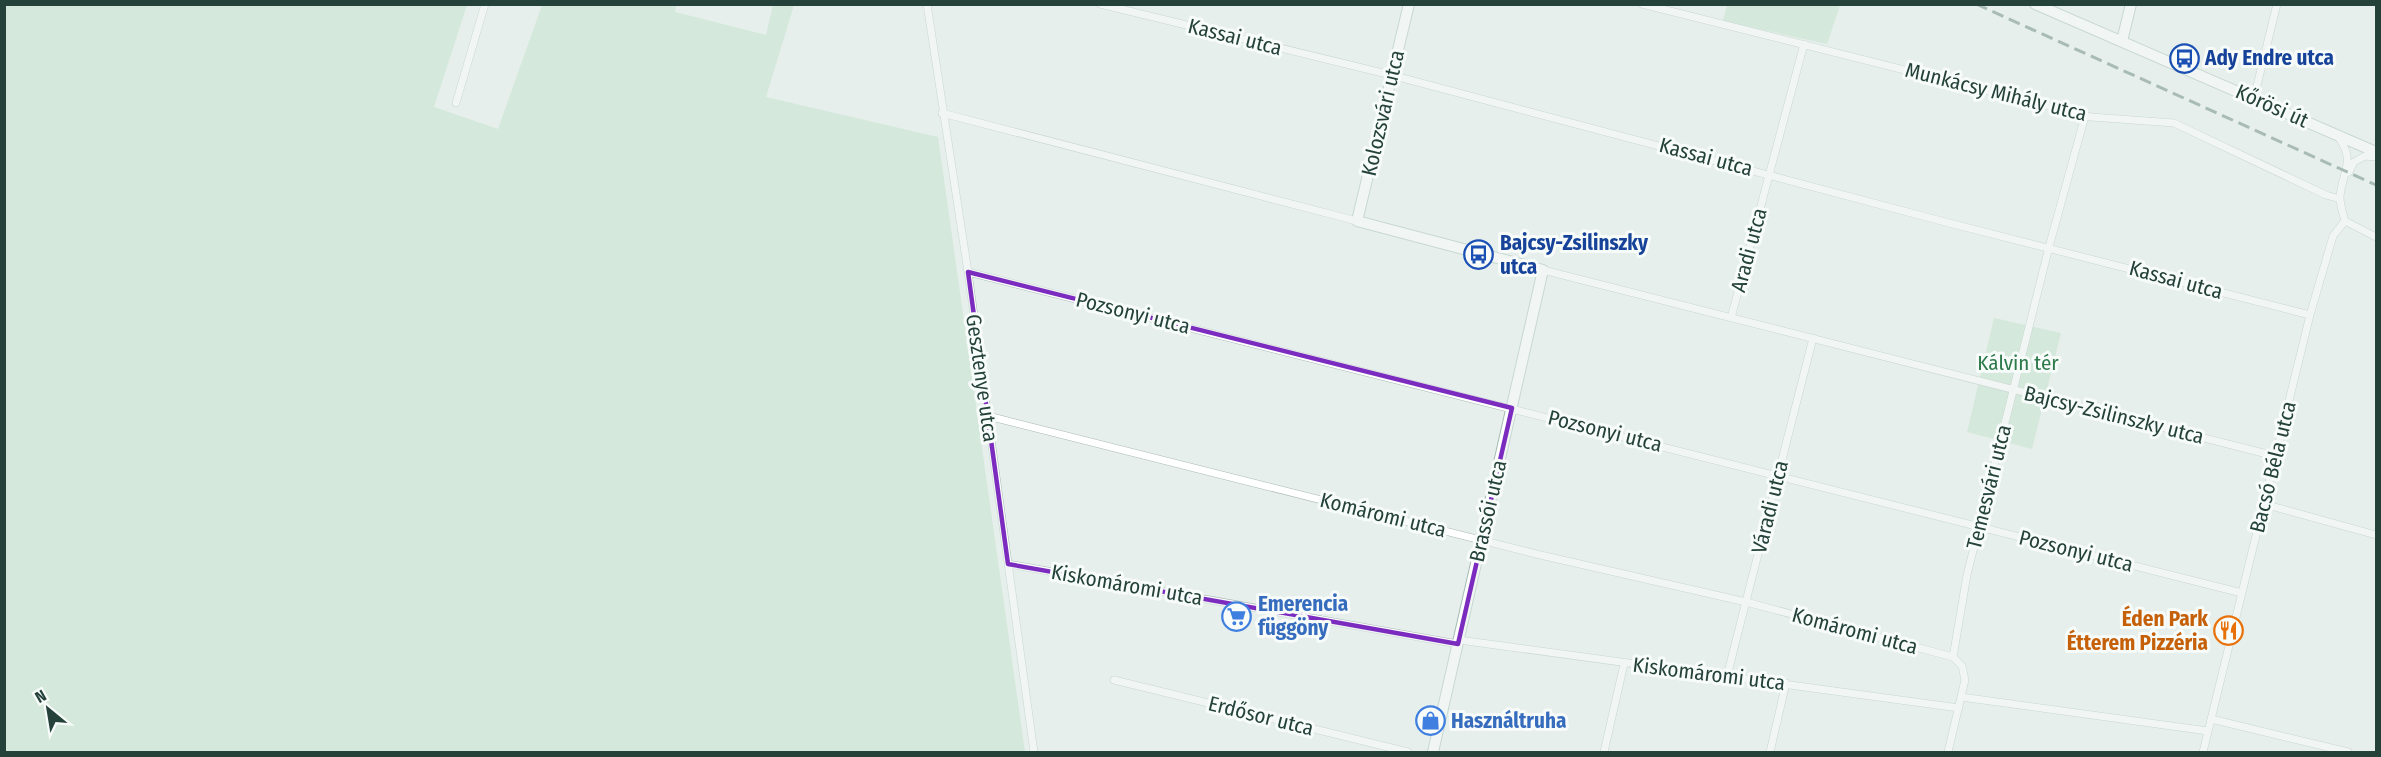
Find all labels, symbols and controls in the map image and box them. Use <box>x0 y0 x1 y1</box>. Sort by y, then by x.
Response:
street label: Kassai utca <box>1185 13 1285 61</box>
bus stop icon: Ady Endre utca <box>2168 42 2200 74</box>
place label: Ady Endre utca <box>2204 45 2334 71</box>
street label: Kolozsvári utca <box>1356 47 1410 179</box>
street label: Munkácsy Mihály utca <box>1902 57 2090 127</box>
street label: Kőrösi út <box>2232 79 2312 134</box>
street label: Kassai utca <box>1656 132 1756 182</box>
street label: Aradi utca <box>1725 205 1773 295</box>
place label: Bajcsy-Zsilinszky utca <box>1500 230 1649 280</box>
bus stop icon: Bajcsy-Zsilinszky utca <box>1463 239 1495 271</box>
street label: Kassai utca <box>2126 255 2226 305</box>
street label: Pozsonyi utca <box>1073 286 1193 340</box>
street label: Gesztenye utca <box>960 312 1004 444</box>
park label: Kálvin tér <box>1977 350 2059 376</box>
street label: Bajcsy-Zsilinszky utca <box>2021 380 2207 450</box>
street label: Bacsó Béla utca <box>2244 398 2302 536</box>
street label: Pozsonyi utca <box>1545 404 1665 458</box>
street label: Temesvári utca <box>1961 422 2017 552</box>
street label: Brassói utca <box>1464 457 1512 565</box>
street label: Váradi utca <box>1746 458 1794 556</box>
street label: Komáromi utca <box>1317 487 1449 543</box>
street label: Pozsonyi utca <box>2016 524 2136 578</box>
street label: Kiskomáromi utca <box>1049 559 1205 611</box>
place label: Emerencia függöny <box>1258 591 1348 641</box>
supermarket icon: Emerencia függöny <box>1221 600 1253 632</box>
street label: Komáromi utca <box>1789 602 1921 660</box>
place label: Éden Park Étterem Pizzéria <box>2067 605 2208 656</box>
restaurant icon: Éden Park Étterem Pizzéria <box>2213 615 2245 647</box>
street label: Kiskomáromi utca <box>1631 652 1787 696</box>
north arrow <box>18 679 78 739</box>
text: N <box>32 686 50 707</box>
street label: Erdősor utca <box>1206 690 1316 742</box>
shop icon: Használtruha <box>1414 705 1446 737</box>
place label: Használtruha <box>1451 708 1566 734</box>

